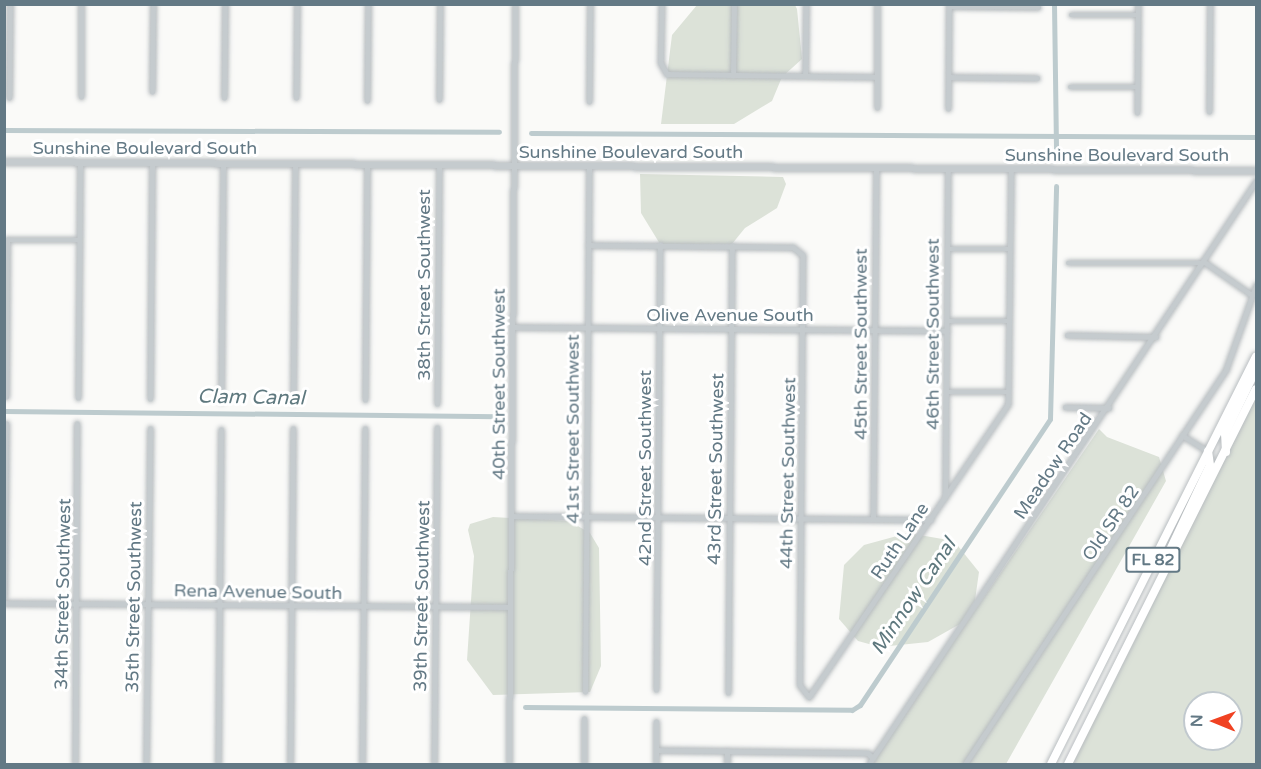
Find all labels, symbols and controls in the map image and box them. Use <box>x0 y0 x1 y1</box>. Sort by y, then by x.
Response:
street label: Sunshine Boulevard South <box>33 137 257 159</box>
street label: Sunshine Boulevard South <box>519 141 743 163</box>
street label: Sunshine Boulevard South <box>1005 144 1229 166</box>
street label: 38th Street Southwest <box>413 189 435 381</box>
street label: 46th Street Southwest <box>922 238 944 430</box>
street label: 45th Street Southwest <box>850 248 872 440</box>
street label: 40th Street Southwest <box>488 288 510 480</box>
street label: Olive Avenue South <box>646 304 814 326</box>
street label: 41st Street Southwest <box>562 334 584 524</box>
street label: 42nd Street Southwest <box>634 370 656 566</box>
street label: 43rd Street Southwest <box>704 373 728 565</box>
street label: 44th Street Southwest <box>776 377 800 569</box>
water label: Clam Canal <box>197 385 305 411</box>
street label: Meadow Road <box>1009 409 1097 523</box>
street label: Old SR 82 <box>1078 481 1144 565</box>
street label: 34th Street Southwest <box>51 498 75 690</box>
street label: Ruth Lane <box>866 499 934 583</box>
street label: 39th Street Southwest <box>410 500 434 692</box>
street label: 35th Street Southwest <box>122 501 146 693</box>
water label: Minnow Canal <box>866 534 962 660</box>
road number: FL 82 <box>1124 547 1182 573</box>
street label: Rena Avenue South <box>173 580 343 604</box>
north arrow <box>1183 691 1243 751</box>
text: N <box>1187 714 1207 727</box>

